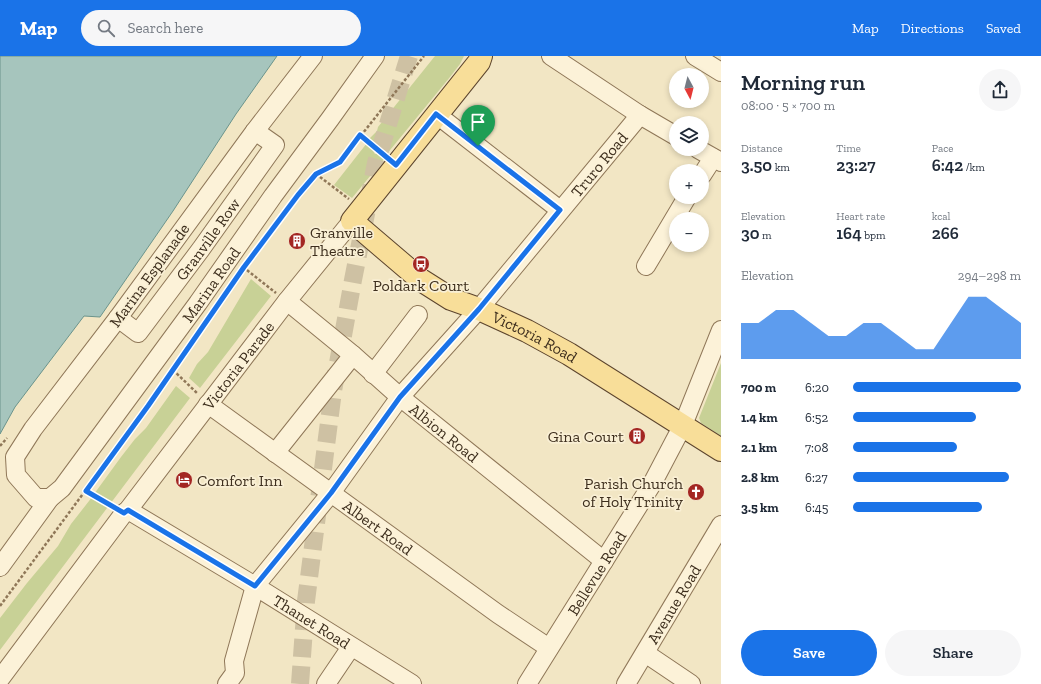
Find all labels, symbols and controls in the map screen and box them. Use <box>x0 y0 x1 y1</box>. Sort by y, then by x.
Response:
search box <box>81 10 361 46</box>
text: Map <box>20 17 57 40</box>
icon: search <box>95 17 117 39</box>
text: Search here <box>127 19 203 37</box>
text: Map <box>852 20 879 37</box>
text: Directions <box>901 20 964 37</box>
text: Saved <box>986 20 1021 37</box>
north arrow <box>669 68 709 108</box>
map controls <box>669 68 709 252</box>
text: Morning run <box>741 69 865 96</box>
button: share <box>979 69 1021 111</box>
text: 08:00 · 5 × 700 m <box>741 98 835 113</box>
pin <box>461 105 495 146</box>
icon: arrive <box>467 111 489 133</box>
button: layers <box>669 116 709 156</box>
street label: Truro Road <box>567 128 632 201</box>
text: Distance <box>741 142 783 155</box>
text: Time <box>836 142 861 155</box>
text: Pace <box>932 142 953 155</box>
text: 3.50 <box>741 155 772 175</box>
text: 23:27 <box>836 155 875 175</box>
text: 6:42 <box>932 155 963 175</box>
text: km <box>772 161 790 174</box>
text: /km <box>963 161 985 174</box>
button: + <box>669 164 709 204</box>
street label: Granville Row <box>172 194 245 284</box>
text: Elevation <box>741 210 785 223</box>
text: Heart rate <box>836 210 885 223</box>
text: kcal <box>932 210 951 223</box>
button: − <box>669 212 709 252</box>
street label: Marina Esplanade <box>105 220 193 331</box>
place label: Granville Theatre <box>310 223 373 260</box>
text: 30 <box>741 223 760 243</box>
text: 164 <box>836 223 862 243</box>
text: 266 <box>932 223 959 243</box>
text: m <box>760 229 772 242</box>
text: bpm <box>862 229 886 242</box>
building icon: Granville Theatre <box>287 231 307 251</box>
street label: Marina Road <box>178 243 244 326</box>
bus stop icon: Poldark Court <box>411 254 431 274</box>
text: Elevation <box>741 268 793 283</box>
text: 294–298 m <box>958 268 1021 283</box>
place label: Poldark Court <box>373 276 469 295</box>
street label: Victoria Road <box>488 307 581 367</box>
street label: Victoria Parade <box>198 318 278 414</box>
text: 700 m <box>741 380 776 395</box>
text: 6:20 <box>805 380 829 395</box>
street label: Albion Road <box>406 399 482 466</box>
text: 1.4 km <box>741 410 778 425</box>
text: 6:52 <box>805 410 828 425</box>
building icon: Gina Court <box>627 426 647 446</box>
place label: Gina Court <box>548 427 624 446</box>
text: 2.1 km <box>741 440 777 455</box>
text: 7:08 <box>805 440 829 455</box>
hotel icon: Comfort Inn <box>174 470 194 490</box>
text: 2.8 km <box>741 470 779 485</box>
text: 6:27 <box>805 470 828 485</box>
place label: Comfort Inn <box>197 471 283 490</box>
place label: Parish Church of Holy Trinity <box>582 474 684 511</box>
church icon: Parish Church of Holy Trinity <box>686 482 706 502</box>
street label: Albert Road <box>339 496 417 559</box>
text: 3.5 km <box>741 500 779 515</box>
text: 6:45 <box>805 500 828 515</box>
street label: Bellevue Road <box>563 527 630 619</box>
street label: Avenue Road <box>643 561 705 647</box>
street label: Thanet Road <box>269 591 354 653</box>
button: Save <box>741 630 877 676</box>
button: Share <box>885 630 1021 676</box>

